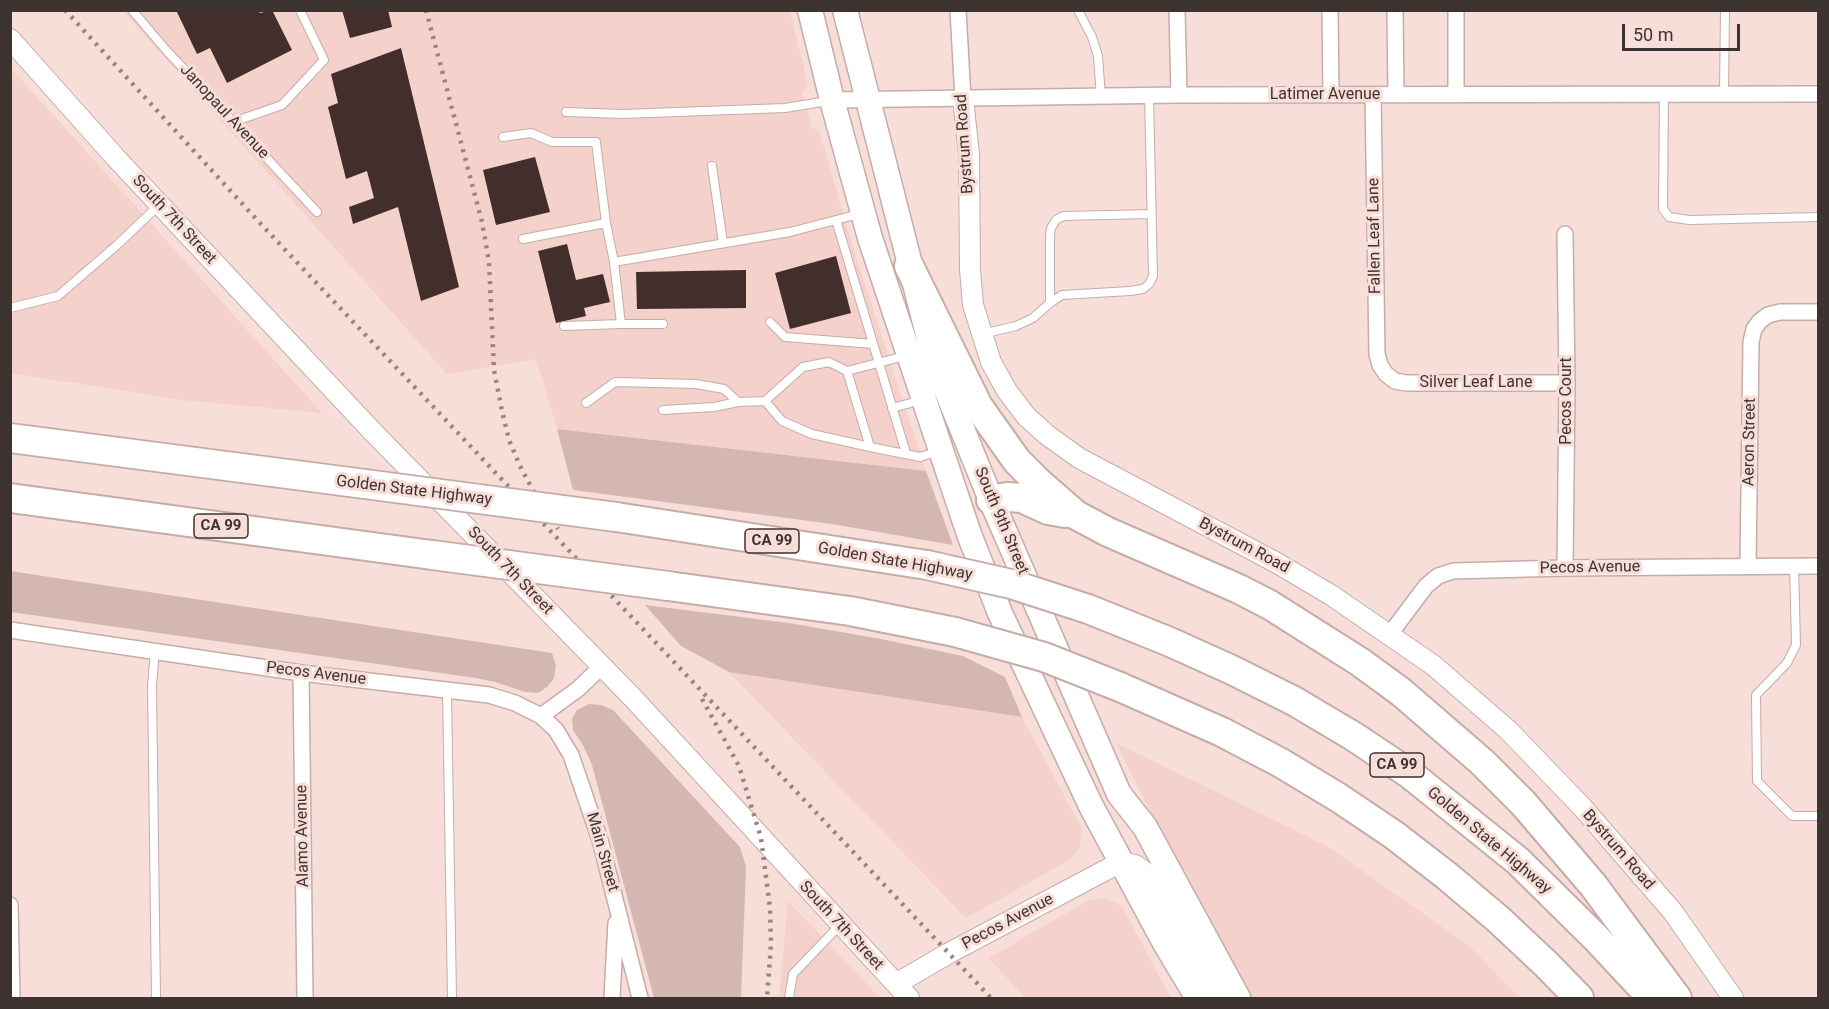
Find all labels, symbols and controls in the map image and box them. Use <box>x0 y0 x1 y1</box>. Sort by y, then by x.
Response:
scale bar <box>1625 12 1744 50</box>
text: 50 m <box>1633 24 1673 45</box>
street label: Janopaul Avenue <box>175 61 273 163</box>
street label: Latimer Avenue <box>1270 85 1380 105</box>
street label: Bystrum Road <box>952 93 978 195</box>
street label: South 7th Street <box>128 172 220 268</box>
street label: Fallen Leaf Lane <box>1364 178 1386 294</box>
street label: Pecos Court <box>1557 357 1577 445</box>
street label: Silver Leaf Lane <box>1420 373 1532 393</box>
street label: Aeron Street <box>1740 398 1760 486</box>
street label: South 9th Street <box>970 464 1032 578</box>
street label: Golden State Highway <box>335 472 493 510</box>
road number: CA 99 <box>194 514 248 538</box>
street label: Bystrum Road <box>1195 514 1293 578</box>
street label: South 7th Street <box>463 523 557 619</box>
road number: CA 99 <box>745 529 799 553</box>
street label: Golden State Highway <box>816 539 974 585</box>
street label: Pecos Avenue <box>1540 558 1640 578</box>
street label: Pecos Avenue <box>265 658 367 690</box>
road number: CA 99 <box>1370 753 1424 777</box>
street label: Golden State Highway <box>1423 783 1555 899</box>
street label: Alamo Avenue <box>293 785 313 887</box>
street label: Bystrum Road <box>1578 806 1658 894</box>
street label: Main Street <box>582 810 622 894</box>
street label: South 7th Street <box>795 878 887 974</box>
street label: Pecos Avenue <box>959 890 1057 954</box>

